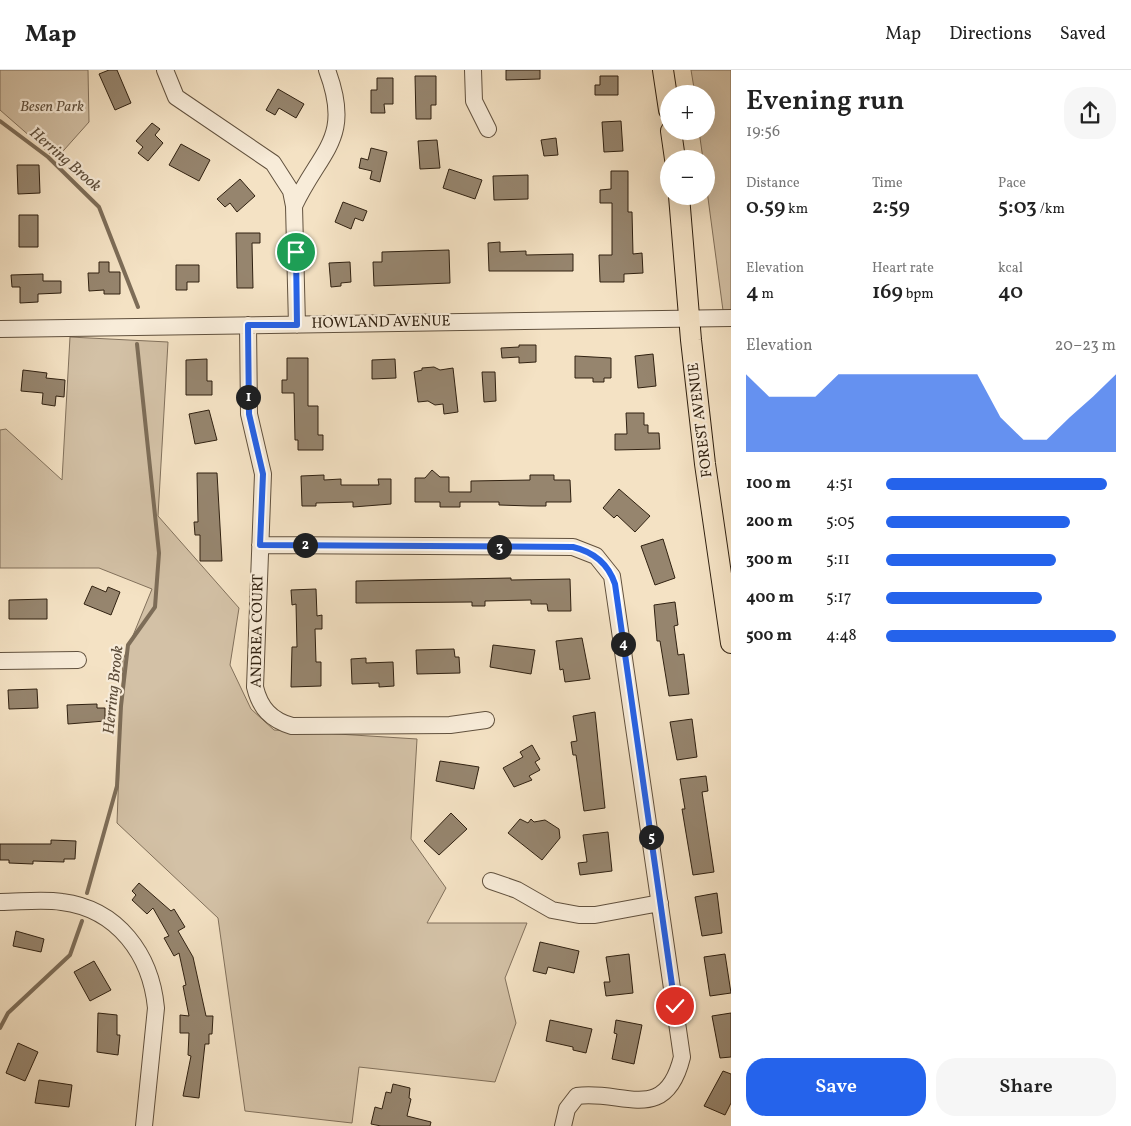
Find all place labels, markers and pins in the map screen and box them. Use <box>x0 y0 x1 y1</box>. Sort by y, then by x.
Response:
pin <box>275 231 317 273</box>
pin: 1 <box>236 384 260 410</box>
pin: 2 <box>292 532 318 558</box>
pin: 3 <box>486 534 512 560</box>
pin: 4 <box>610 632 636 656</box>
pin: 5 <box>638 824 664 850</box>
pin <box>654 985 696 1027</box>

